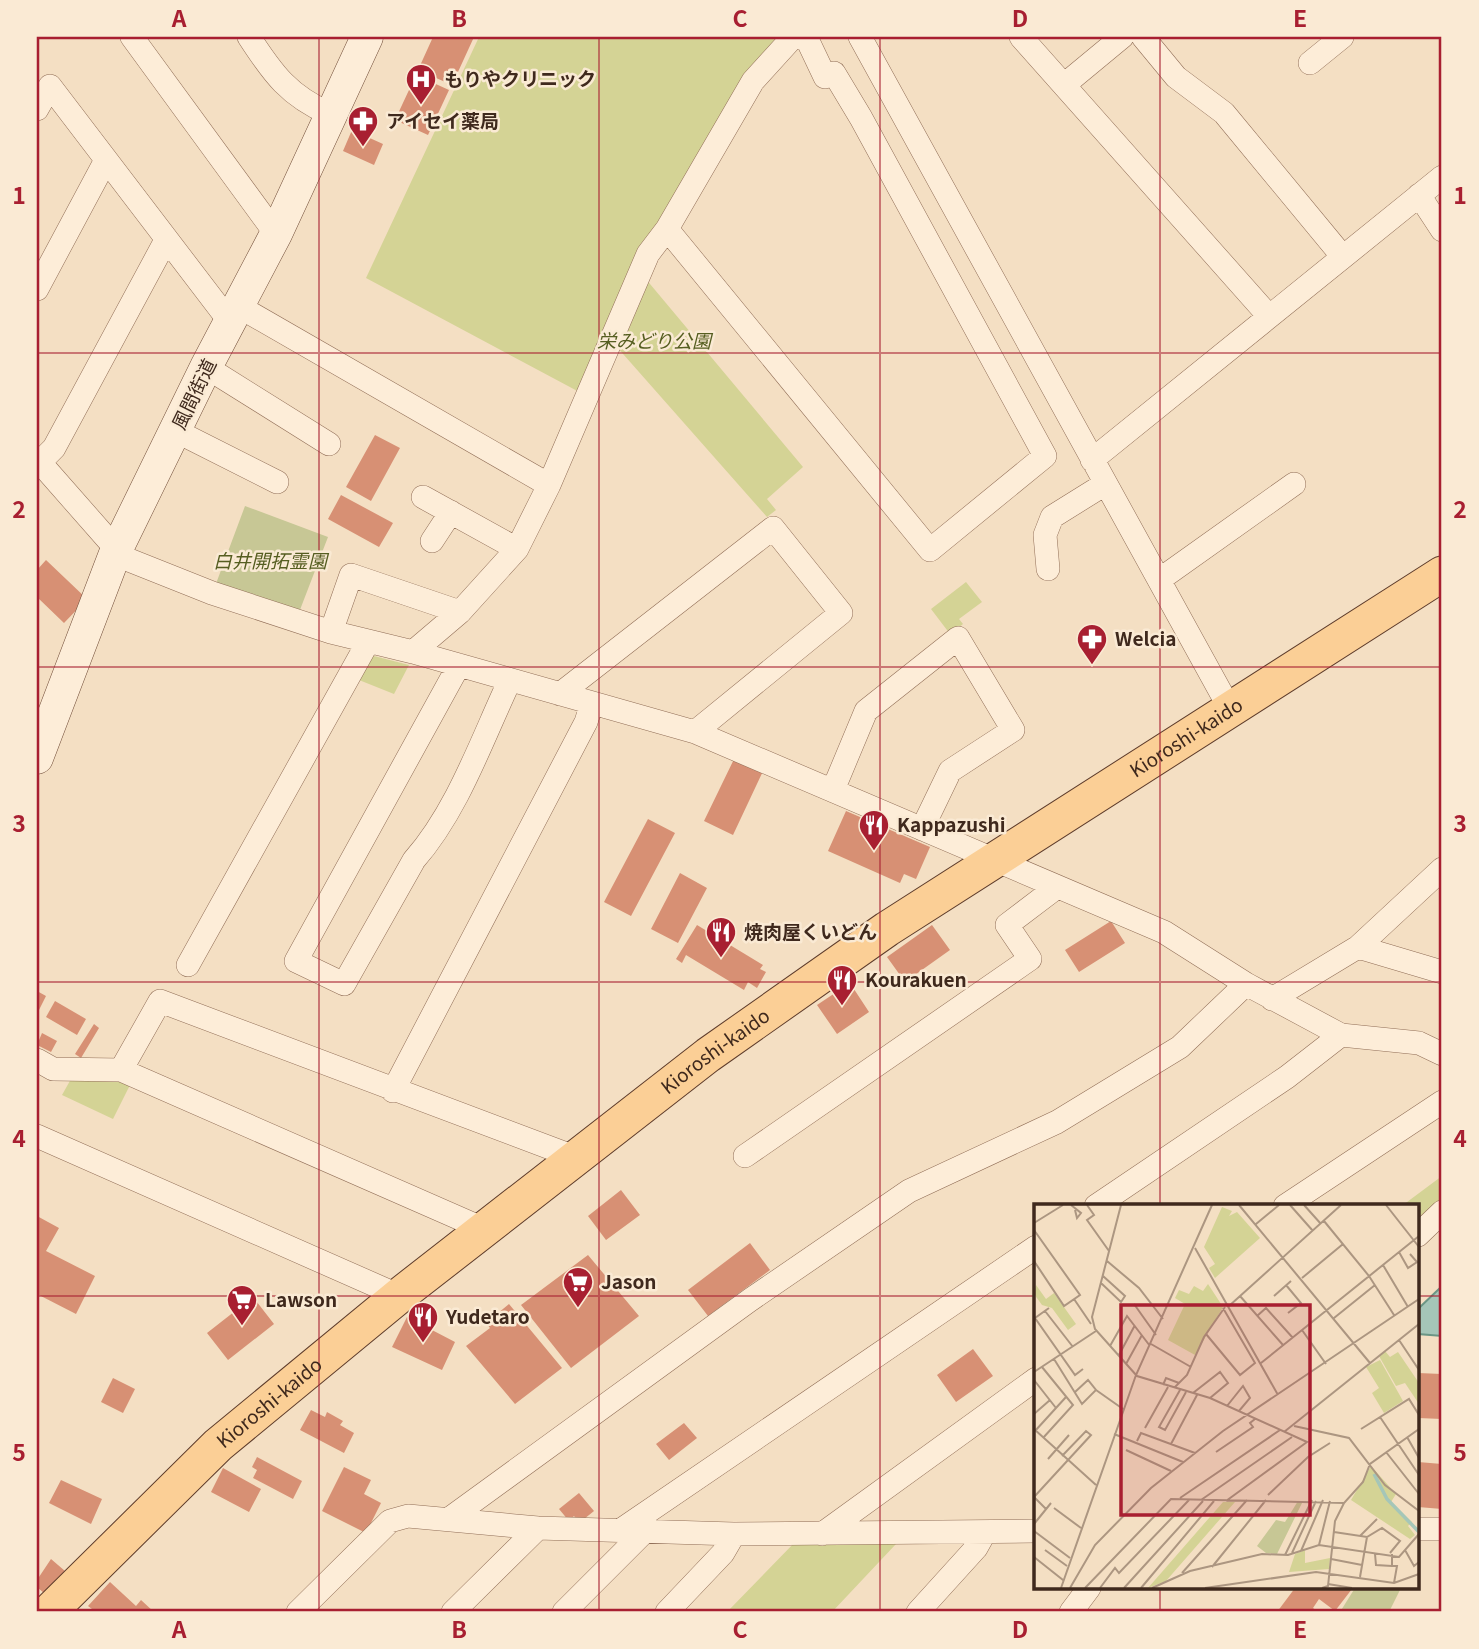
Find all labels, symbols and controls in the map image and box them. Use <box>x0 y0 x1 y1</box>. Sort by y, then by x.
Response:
text: A <box>171 0 187 34</box>
text: B <box>451 0 467 34</box>
text: C <box>732 0 748 34</box>
text: D <box>1012 0 1028 34</box>
text: E <box>1293 0 1307 34</box>
hospital icon: もりやクリニック <box>404 62 438 106</box>
place label: もりやクリニック <box>444 64 596 91</box>
pharmacy icon: アイセイ薬局 <box>346 104 380 148</box>
place label: アイセイ薬局 <box>386 106 499 133</box>
text: 1 <box>12 177 26 211</box>
text: 1 <box>1453 177 1467 211</box>
park label: 栄みどり公園 <box>597 326 714 353</box>
street label: 風間街道 <box>164 353 221 433</box>
text: 2 <box>12 491 26 525</box>
text: 2 <box>1453 491 1467 525</box>
park label: 白井開拓霊園 <box>213 546 330 573</box>
pharmacy icon: Welcia <box>1075 622 1109 666</box>
place label: Welcia <box>1115 624 1176 651</box>
street label: Kioroshi-kaido <box>1124 690 1247 783</box>
text: 3 <box>12 805 26 839</box>
text: 3 <box>1453 805 1467 839</box>
restaurant icon: Kappazushi <box>857 808 891 852</box>
place label: Kappazushi <box>897 810 1005 837</box>
restaurant icon: 焼肉屋くいどん <box>704 915 738 959</box>
place label: 焼肉屋くいどん <box>744 917 877 944</box>
restaurant icon: Kourakuen <box>825 963 859 1007</box>
place label: Kourakuen <box>865 965 967 992</box>
street label: Kioroshi-kaido <box>654 1001 774 1099</box>
text: 4 <box>12 1120 26 1154</box>
text: 4 <box>1453 1120 1467 1154</box>
inset map <box>1034 1204 1420 1590</box>
supermarket icon: Jason <box>561 1265 595 1309</box>
place label: Jason <box>601 1267 657 1294</box>
supermarket icon: Lawson <box>225 1283 259 1327</box>
place label: Lawson <box>265 1285 337 1312</box>
restaurant icon: Yudetaro <box>406 1300 440 1344</box>
place label: Yudetaro <box>445 1302 530 1329</box>
street label: Kioroshi-kaido <box>210 1350 327 1453</box>
text: 5 <box>12 1434 26 1468</box>
text: 5 <box>1453 1434 1467 1468</box>
text: A <box>171 1611 187 1645</box>
text: B <box>451 1611 467 1645</box>
text: C <box>732 1611 748 1645</box>
text: D <box>1012 1611 1028 1645</box>
text: E <box>1293 1611 1307 1645</box>

